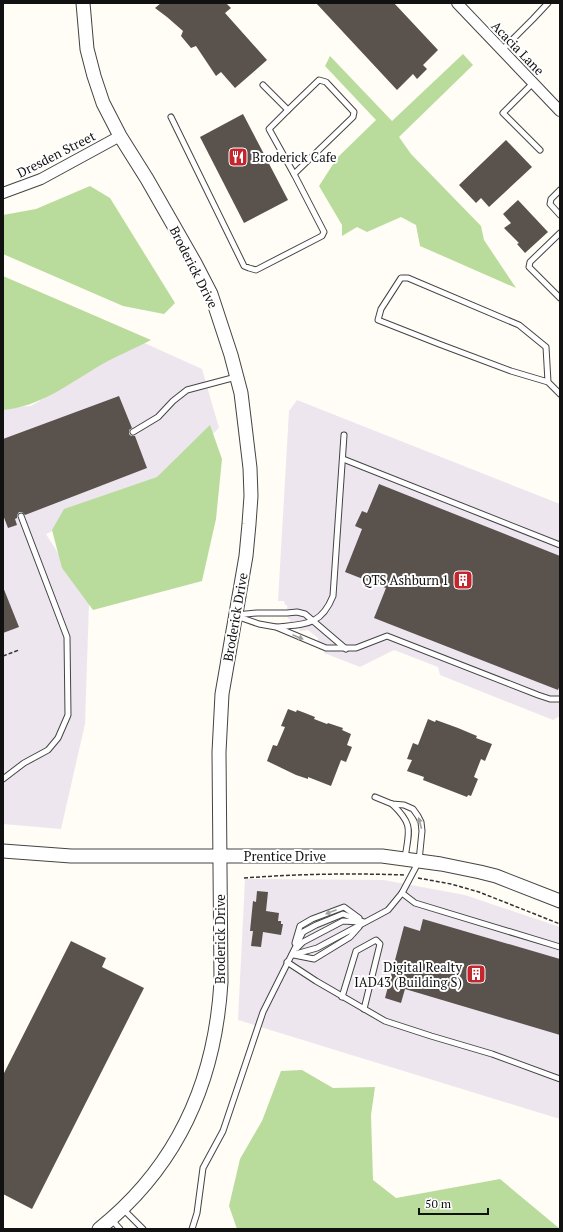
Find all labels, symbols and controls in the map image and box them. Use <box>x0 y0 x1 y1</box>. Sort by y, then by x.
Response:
street label: Acacia Lane <box>488 17 548 79</box>
street label: Dresden Street <box>14 126 98 181</box>
restaurant icon: Broderick Cafe <box>227 146 249 168</box>
place label: Broderick Cafe <box>252 148 336 166</box>
street label: Broderick Drive <box>166 223 222 311</box>
building icon: QTS Ashburn 1 <box>452 569 474 591</box>
street label: Broderick Drive <box>218 571 252 663</box>
place label: QTS Ashburn 1 <box>362 571 449 589</box>
one-way arrow <box>292 634 303 640</box>
one-way arrow <box>417 817 423 829</box>
street label: Prentice Drive <box>244 847 326 865</box>
street label: Broderick Drive <box>211 894 229 984</box>
one-way arrow <box>325 909 337 915</box>
place label: Digital Realty IAD43 (Building S) <box>354 958 462 991</box>
building icon: Digital Realty IAD43 (Building S) <box>465 963 487 985</box>
scale bar <box>419 1190 488 1216</box>
text: 50 m <box>425 1196 452 1211</box>

